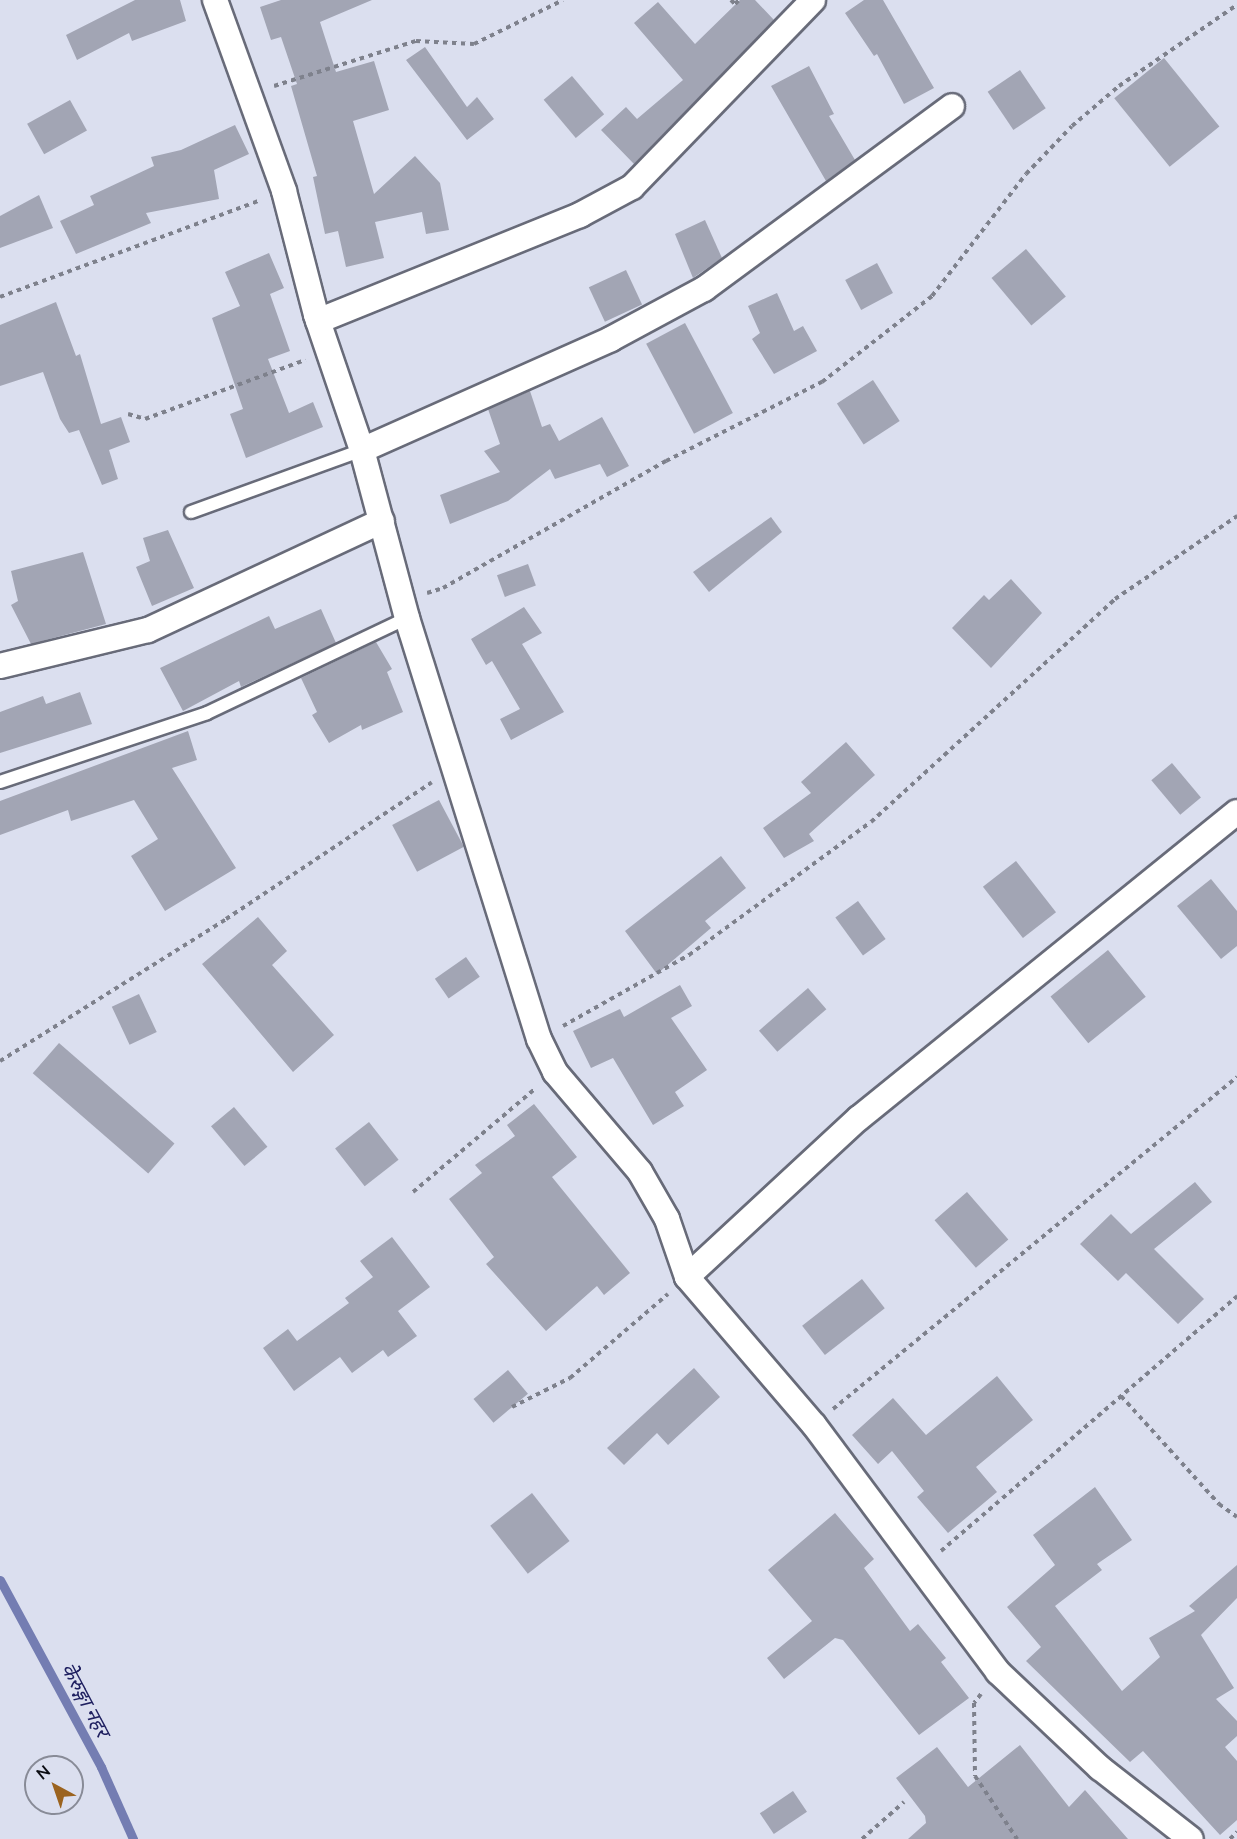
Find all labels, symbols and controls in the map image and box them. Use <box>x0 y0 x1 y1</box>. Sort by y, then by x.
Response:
water label: केेरुङ्गा नहर <box>56 1659 114 1741</box>
north arrow <box>24 1755 84 1815</box>
text: N <box>32 1760 55 1785</box>

